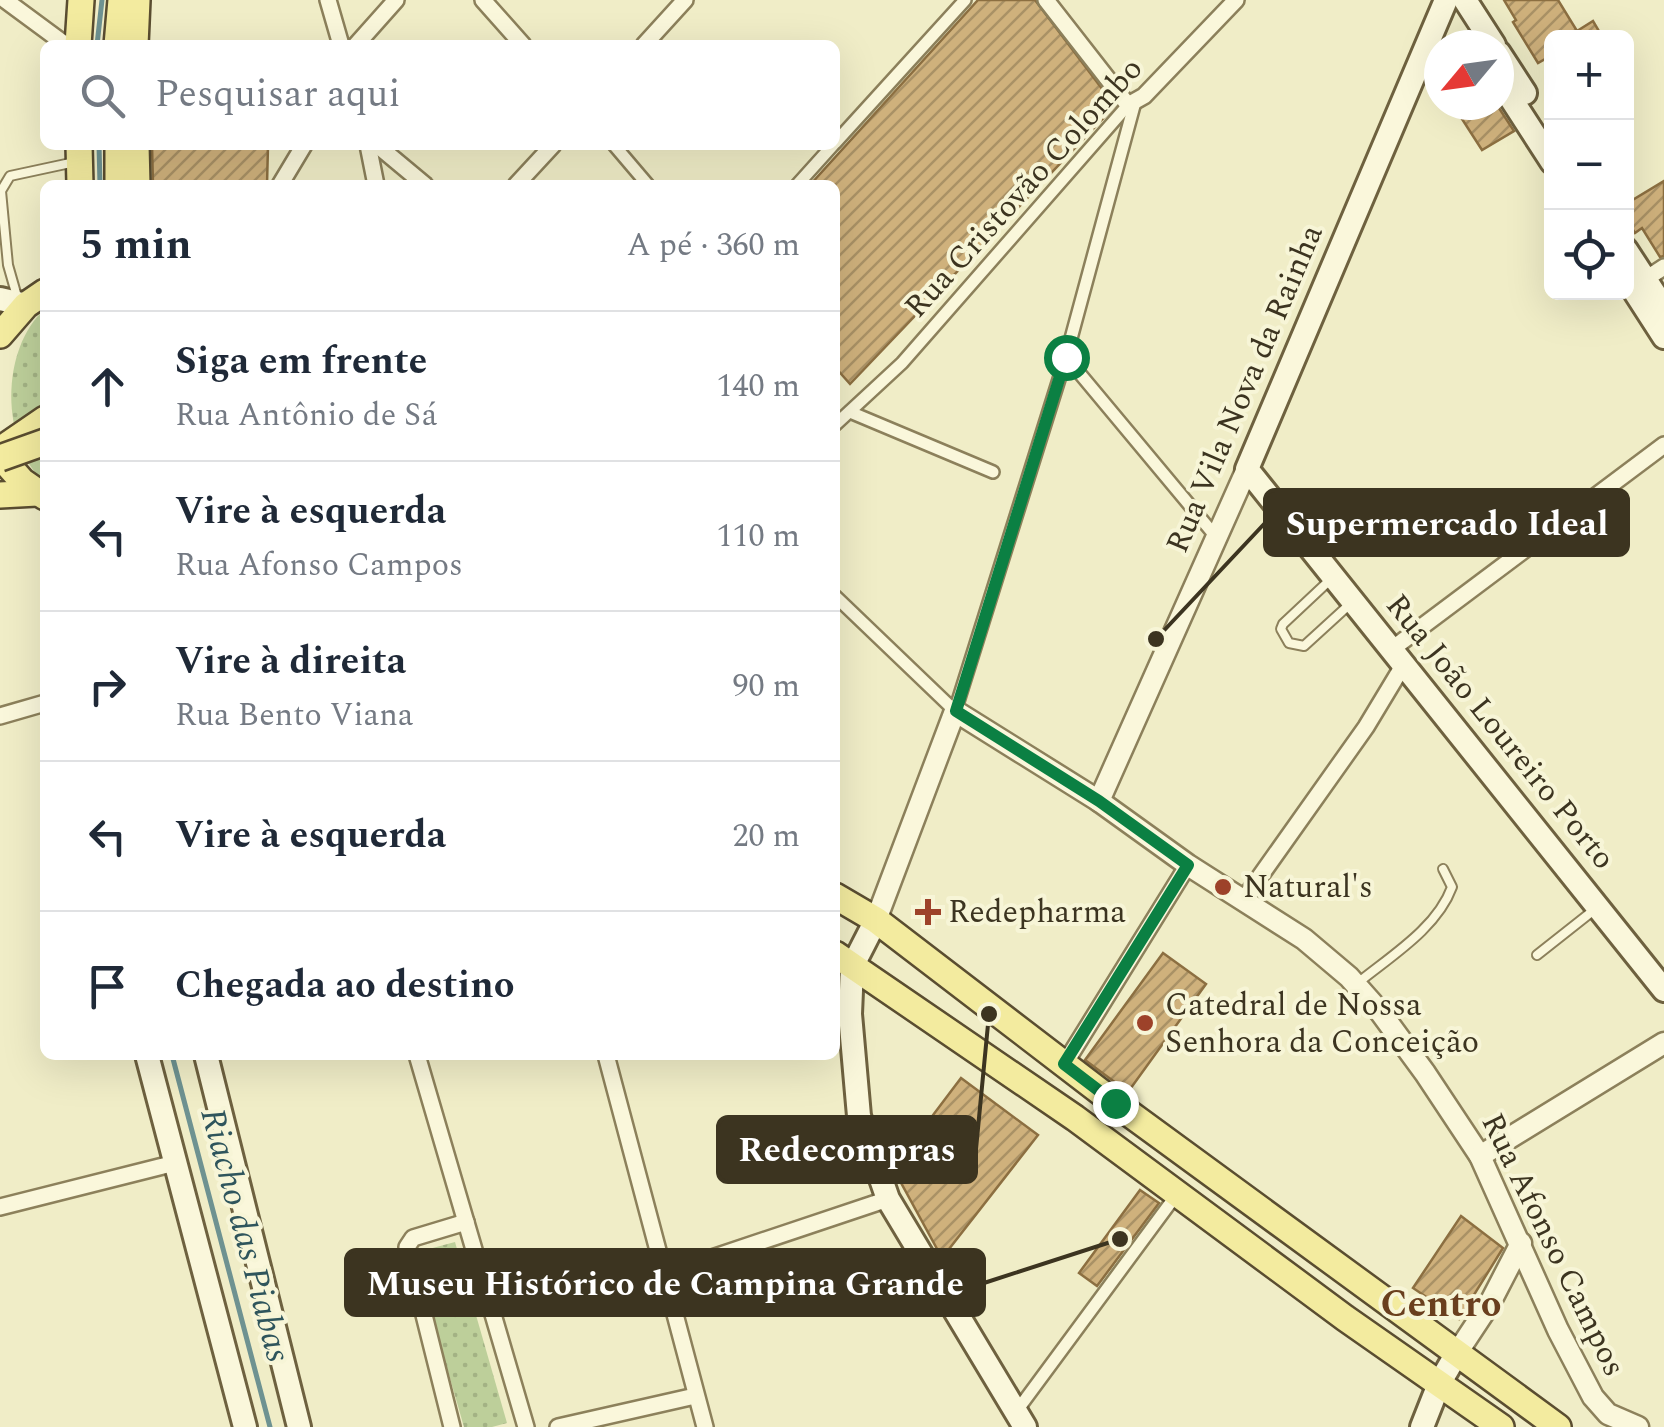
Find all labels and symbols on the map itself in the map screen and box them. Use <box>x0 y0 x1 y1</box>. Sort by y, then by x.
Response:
north arrow <box>1424 30 1514 120</box>
street label: Rua Cristovão Colombo <box>893 46 1155 330</box>
street label: Rua Vila Nova da Rainha <box>1154 217 1337 561</box>
route start <box>1044 335 1090 381</box>
callout: Supermercado Ideal <box>1265 490 1628 555</box>
text: Supermercado Ideal <box>1286 498 1608 551</box>
street label: Rua João Loureiro Porto <box>1373 583 1627 881</box>
place label: Natural's <box>1243 863 1373 912</box>
marker: Natural's <box>1212 876 1234 898</box>
place label: Redepharma <box>948 888 1126 937</box>
marker: Redepharma <box>917 901 939 923</box>
place label: Catedral de Nossa Senhora da Conceição <box>1165 981 1479 1067</box>
marker: Catedral de Nossa Senhora da Conceição <box>1134 1012 1156 1034</box>
route end <box>1093 1081 1139 1127</box>
water label: Riacho das Piabas <box>186 1102 304 1368</box>
street label: Rua Afonso Campos <box>1468 1105 1638 1385</box>
callout: Redecompras <box>718 1117 976 1182</box>
text: Redecompras <box>738 1124 956 1177</box>
callout: Museu Histórico de Campina Grande <box>346 1250 984 1315</box>
text: Museu Histórico de Campina Grande <box>366 1258 964 1311</box>
district label: Centro <box>1380 1276 1502 1334</box>

